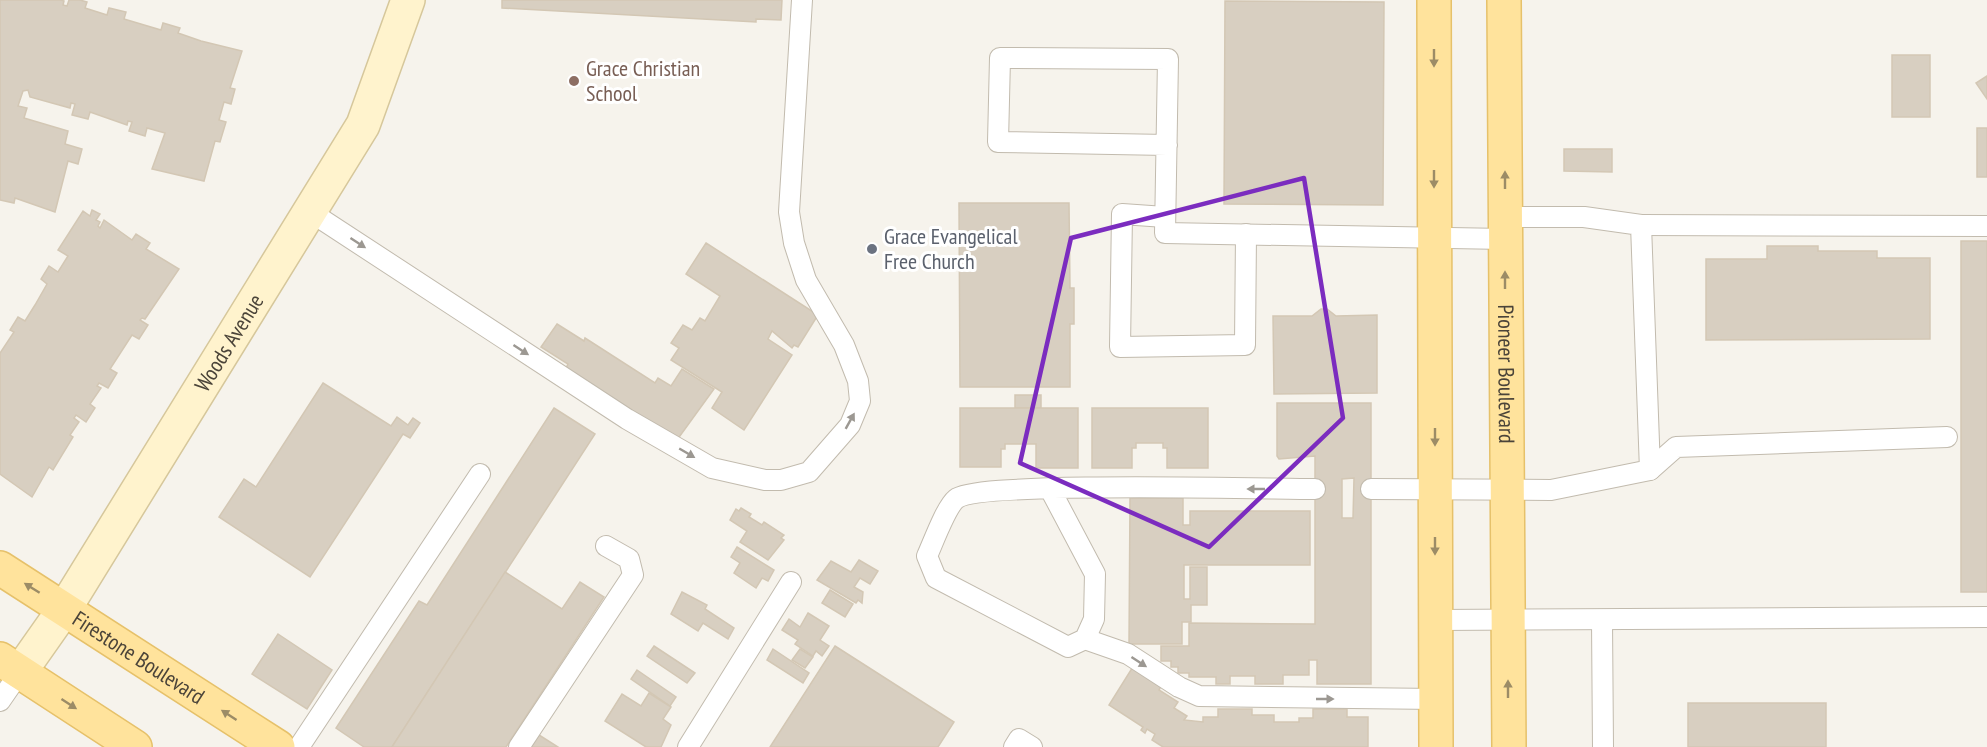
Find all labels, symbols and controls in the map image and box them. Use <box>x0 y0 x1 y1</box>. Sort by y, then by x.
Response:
one-way arrow <box>1429 49 1439 68</box>
place label: Grace Christian School <box>586 54 700 107</box>
marker: Grace Christian School <box>567 74 581 88</box>
one-way arrow <box>1429 170 1439 189</box>
one-way arrow <box>1500 171 1510 190</box>
place label: Grace Evangelical Free Church <box>884 222 1018 275</box>
one-way arrow <box>350 237 366 249</box>
marker: Grace Evangelical Free Church <box>865 242 879 256</box>
one-way arrow <box>1500 271 1510 290</box>
street label: Woods Avenue <box>188 289 269 397</box>
street label: Pioneer Boulevard <box>1492 304 1521 444</box>
one-way arrow <box>513 345 529 356</box>
one-way arrow <box>845 412 855 429</box>
one-way arrow <box>1430 427 1440 446</box>
one-way arrow <box>679 448 695 459</box>
one-way arrow <box>1247 484 1266 494</box>
one-way arrow <box>1430 537 1440 556</box>
one-way arrow <box>24 583 40 594</box>
street label: Firestone Boulevard <box>67 605 210 710</box>
one-way arrow <box>1131 656 1147 667</box>
one-way arrow <box>1503 679 1513 698</box>
one-way arrow <box>1315 694 1334 704</box>
one-way arrow <box>61 698 77 710</box>
one-way arrow <box>221 709 237 721</box>

